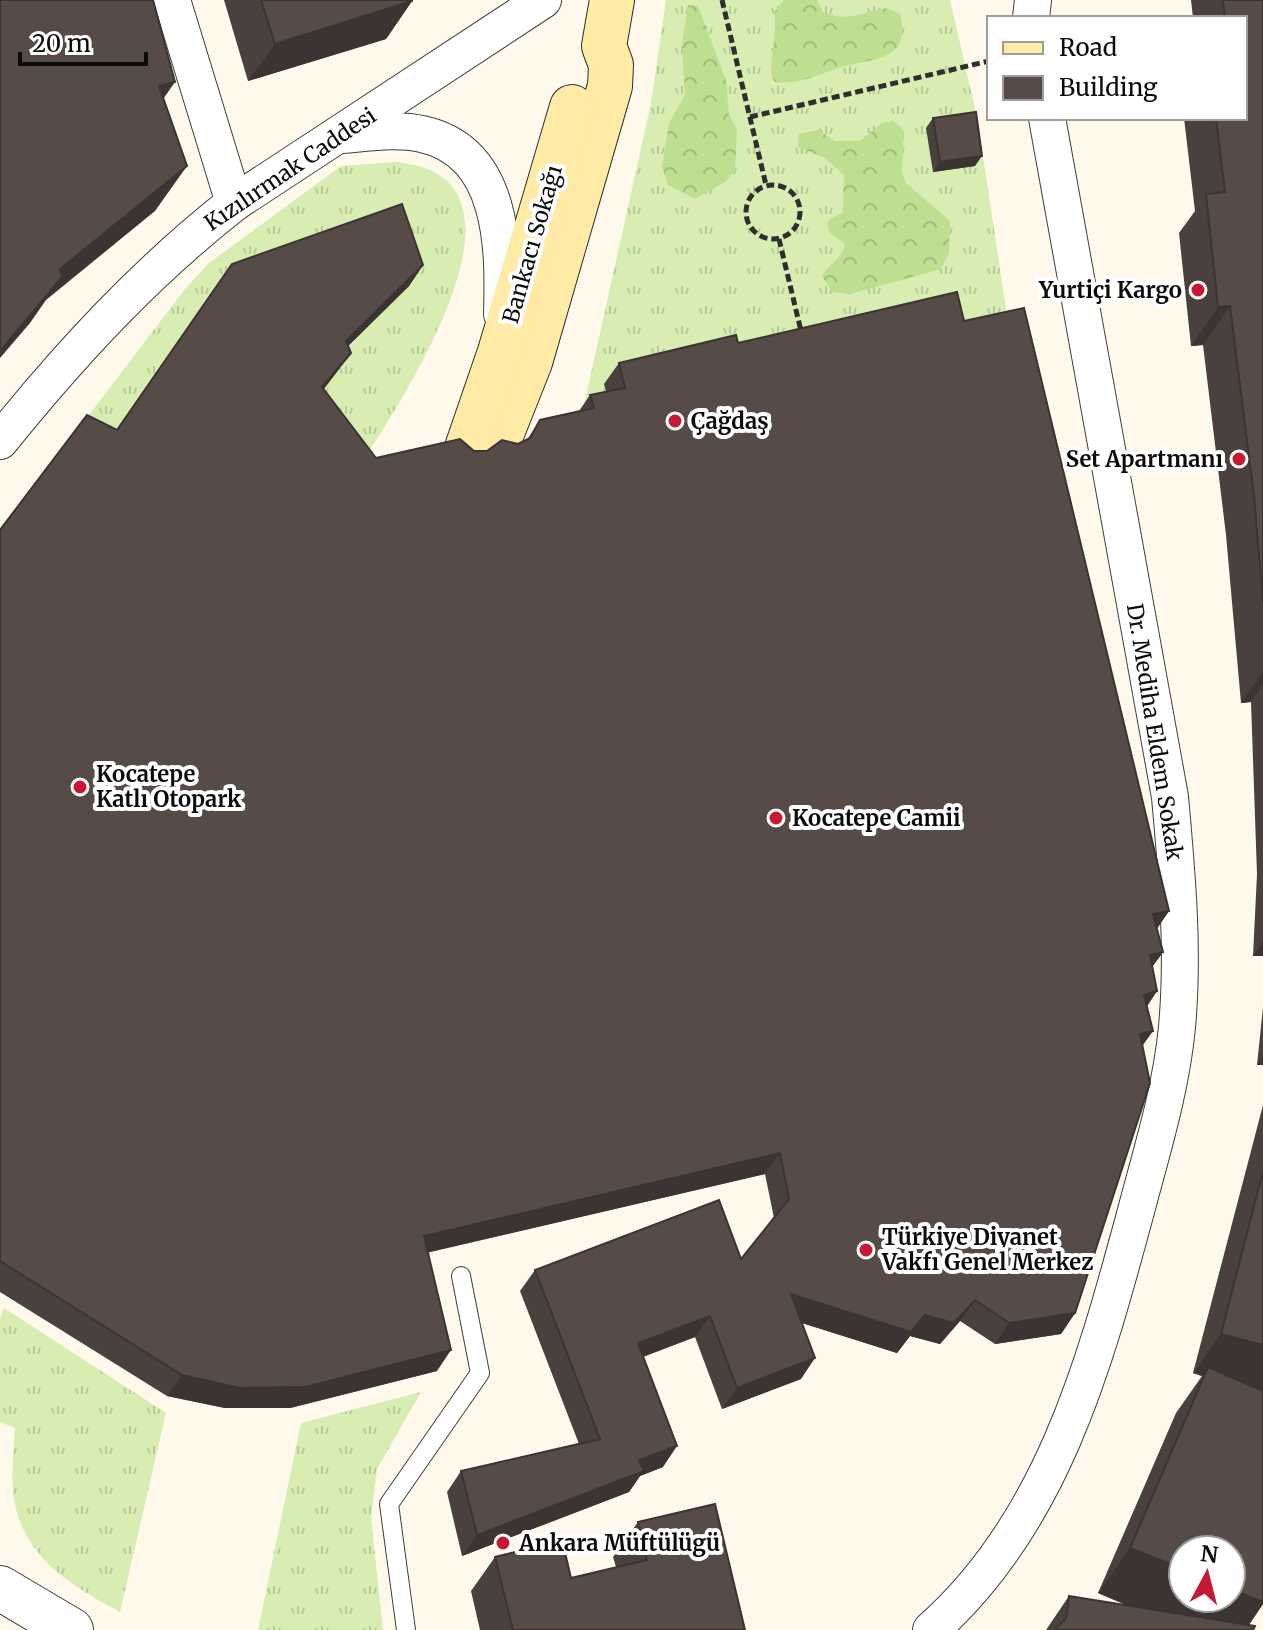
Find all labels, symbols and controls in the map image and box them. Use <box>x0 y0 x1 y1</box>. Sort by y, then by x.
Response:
scale bar <box>20 16 146 66</box>
legend <box>987 16 1247 120</box>
text: 20 m <box>32 28 91 59</box>
text: Road <box>1059 32 1117 63</box>
text: Building <box>1059 72 1158 103</box>
street label: Kızılırmak Caddesi <box>199 101 381 237</box>
street label: Bankacı Sokağı <box>496 162 568 326</box>
place label: Yurtiçi Kargo <box>1038 276 1182 304</box>
marker: Yurtiçi Kargo <box>1189 281 1207 299</box>
place label: Çağdaş <box>691 407 769 435</box>
marker: Çağdaş <box>666 412 684 430</box>
place label: Set Apartmanı <box>1066 445 1223 473</box>
marker: Set Apartmanı <box>1230 450 1248 468</box>
street label: Dr. Mediha Eldem Sokak <box>1121 602 1189 863</box>
place label: Kocatepe Katlı Otopark <box>96 760 242 813</box>
marker: Kocatepe Katlı Otopark <box>71 778 89 796</box>
place label: Kocatepe Camii <box>792 804 961 832</box>
marker: Kocatepe Camii <box>767 809 785 827</box>
place label: Türkiye Diyanet Vakfı Genel Merkez <box>881 1223 1093 1276</box>
marker: Türkiye Diyanet Vakfı Genel Merkez <box>857 1241 875 1259</box>
place label: Ankara Müftülügü <box>518 1529 720 1557</box>
marker: Ankara Müftülügü <box>494 1534 512 1552</box>
north arrow <box>1167 1534 1247 1614</box>
text: N <box>1199 1539 1220 1569</box>

